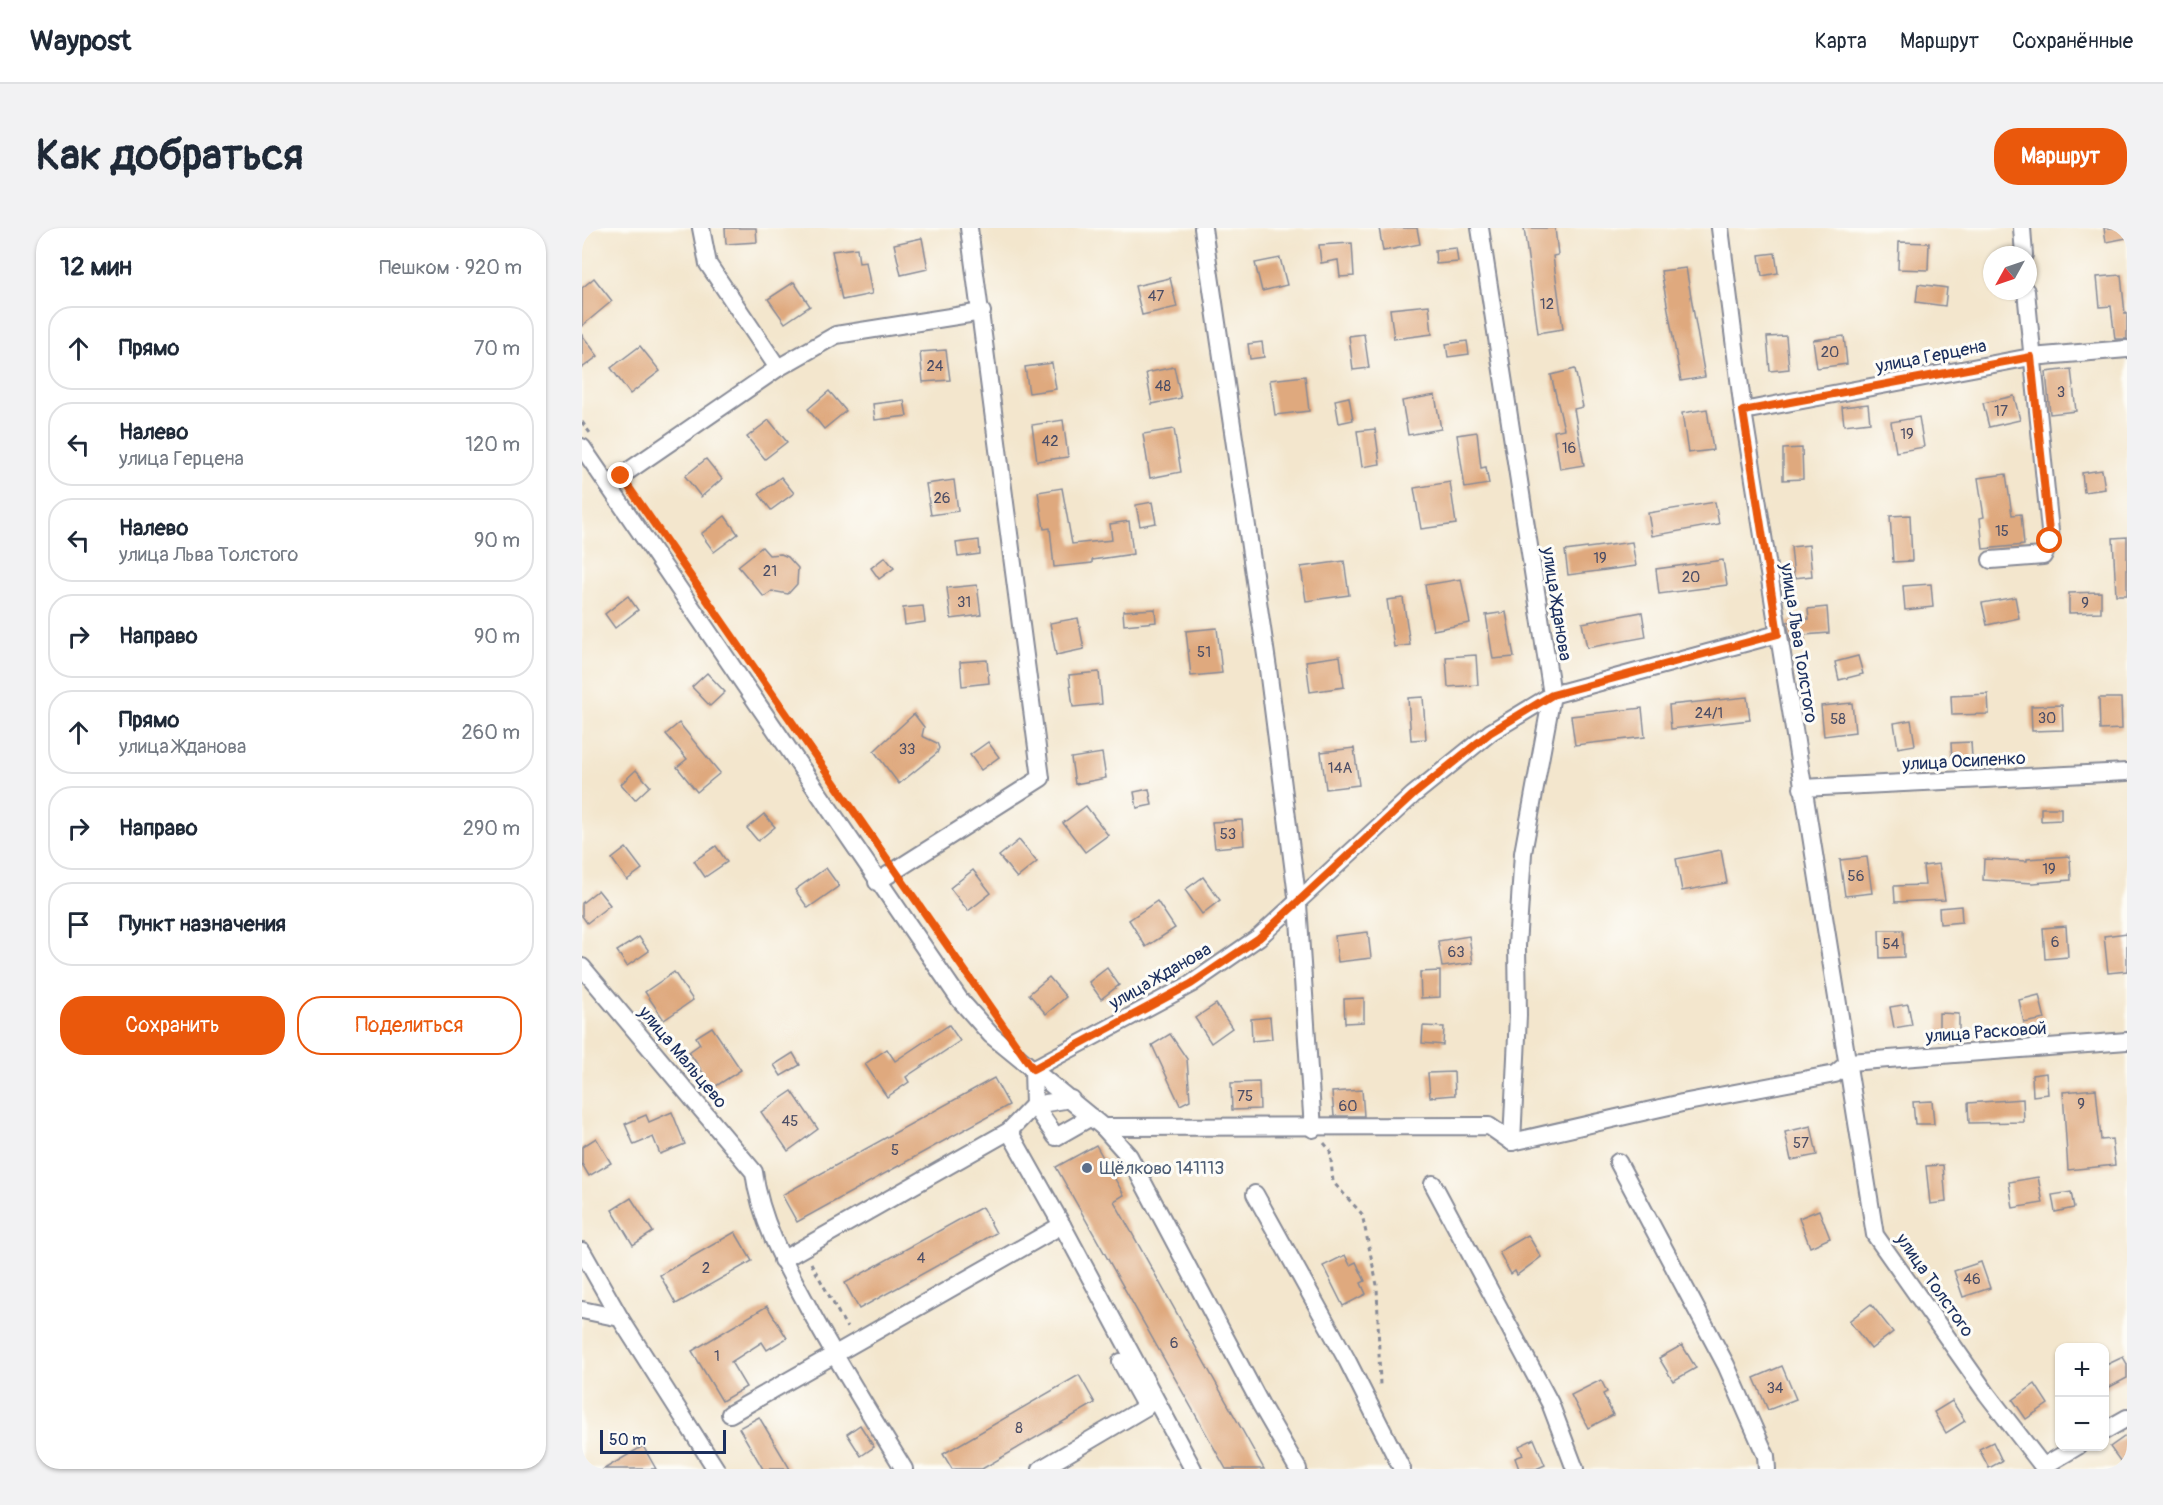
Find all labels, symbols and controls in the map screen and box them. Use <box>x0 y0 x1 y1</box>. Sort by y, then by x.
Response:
text: Waypost <box>30 24 131 59</box>
text: Карта <box>1815 28 1867 55</box>
text: Маршрут <box>1900 28 1979 55</box>
text: Сохранённые <box>2012 28 2133 55</box>
button: Маршрут <box>1994 128 2127 185</box>
text: Как добраться <box>36 130 303 182</box>
north arrow <box>1983 246 2037 300</box>
text: 12 мин <box>60 251 132 283</box>
text: Пешком · 920 m <box>379 255 522 280</box>
house number: 47 <box>1148 287 1164 306</box>
house number: 12 <box>1540 295 1554 314</box>
icon: ahead <box>62 332 95 365</box>
text: Прямо <box>119 334 179 362</box>
street label: улица Герцена <box>1873 334 1988 379</box>
text: 70 m <box>474 336 520 361</box>
house number: 20 <box>1821 343 1839 362</box>
house number: 24 <box>926 357 944 376</box>
house number: 48 <box>1155 377 1172 396</box>
house number: 3 <box>2057 383 2065 402</box>
house number: 17 <box>1994 402 2008 421</box>
text: Налево <box>119 418 188 446</box>
house number: 19 <box>1900 425 1914 444</box>
icon: left <box>62 428 95 461</box>
text: 120 m <box>465 432 520 457</box>
house number: 42 <box>1041 432 1059 451</box>
house number: 16 <box>1562 439 1576 458</box>
text: улица Герцена <box>119 446 244 471</box>
route end <box>607 462 633 488</box>
house number: 26 <box>933 489 951 508</box>
text: Налево <box>119 514 188 542</box>
house number: 15 <box>1995 522 2009 541</box>
icon: left <box>62 524 95 557</box>
route start <box>2036 527 2062 553</box>
text: 90 m <box>474 528 520 553</box>
text: улица Льва Толстого <box>119 542 298 567</box>
street label: улица Жданова <box>1536 545 1577 662</box>
house number: 19 <box>1593 549 1607 568</box>
street label: улица Льва Толстого <box>1774 561 1823 725</box>
house number: 21 <box>763 562 777 581</box>
house number: 20 <box>1682 568 1700 587</box>
house number: 31 <box>957 593 971 612</box>
house number: 9 <box>2081 594 2089 613</box>
icon: right <box>62 620 95 653</box>
text: Направо <box>119 622 198 650</box>
text: 90 m <box>474 624 520 649</box>
house number: 51 <box>1197 643 1211 662</box>
house number: 24/1 <box>1695 704 1723 723</box>
text: Прямо <box>119 706 179 734</box>
house number: 30 <box>2038 709 2056 728</box>
house number: 58 <box>1830 710 1846 729</box>
icon: ahead <box>62 716 95 749</box>
text: 260 m <box>461 720 520 745</box>
text: улица Жданова <box>119 734 246 759</box>
house number: 33 <box>899 740 915 759</box>
street label: улица Осипенко <box>1901 747 2027 776</box>
house number: 14А <box>1328 759 1352 778</box>
icon: right <box>62 812 95 845</box>
text: Направо <box>119 814 198 842</box>
text: 290 m <box>463 816 520 841</box>
house number: 53 <box>1220 825 1236 844</box>
house number: 19 <box>2042 860 2056 879</box>
house number: 56 <box>1848 867 1864 886</box>
icon: arrive <box>62 908 95 941</box>
text: Пункт назначения <box>119 910 286 938</box>
house number: 6 <box>2051 933 2059 952</box>
house number: 54 <box>1883 935 1900 954</box>
street label: улица Жданова <box>1104 938 1216 1016</box>
house number: 63 <box>1447 943 1465 962</box>
button: Сохранить <box>60 996 285 1055</box>
button: Поделиться <box>297 996 522 1055</box>
street label: улица Мальцево <box>633 1001 732 1113</box>
street label: улица Расковой <box>1924 1017 2047 1048</box>
house number: 75 <box>1237 1087 1253 1106</box>
house number: 9 <box>2077 1095 2085 1114</box>
house number: 60 <box>1339 1097 1357 1116</box>
house number: 45 <box>782 1112 798 1131</box>
house number: 57 <box>1793 1134 1809 1153</box>
house number: 5 <box>891 1141 899 1160</box>
place label: Щёлково 141113 <box>1099 1157 1224 1180</box>
marker: Щёлково 141113 <box>1080 1161 1094 1175</box>
street label: улица Толстого <box>1890 1228 1979 1342</box>
house number: 4 <box>917 1249 926 1268</box>
house number: 2 <box>702 1259 710 1278</box>
house number: 46 <box>1963 1270 1981 1289</box>
house number: 6 <box>1170 1334 1178 1353</box>
map controls <box>2055 1343 2109 1451</box>
button: + <box>2055 1343 2109 1397</box>
house number: 1 <box>714 1347 720 1366</box>
house number: 34 <box>1766 1379 1784 1398</box>
button: − <box>2055 1397 2109 1451</box>
house number: 8 <box>1015 1419 1023 1438</box>
scale bar <box>600 1427 726 1454</box>
text: 50 m <box>609 1430 646 1450</box>

